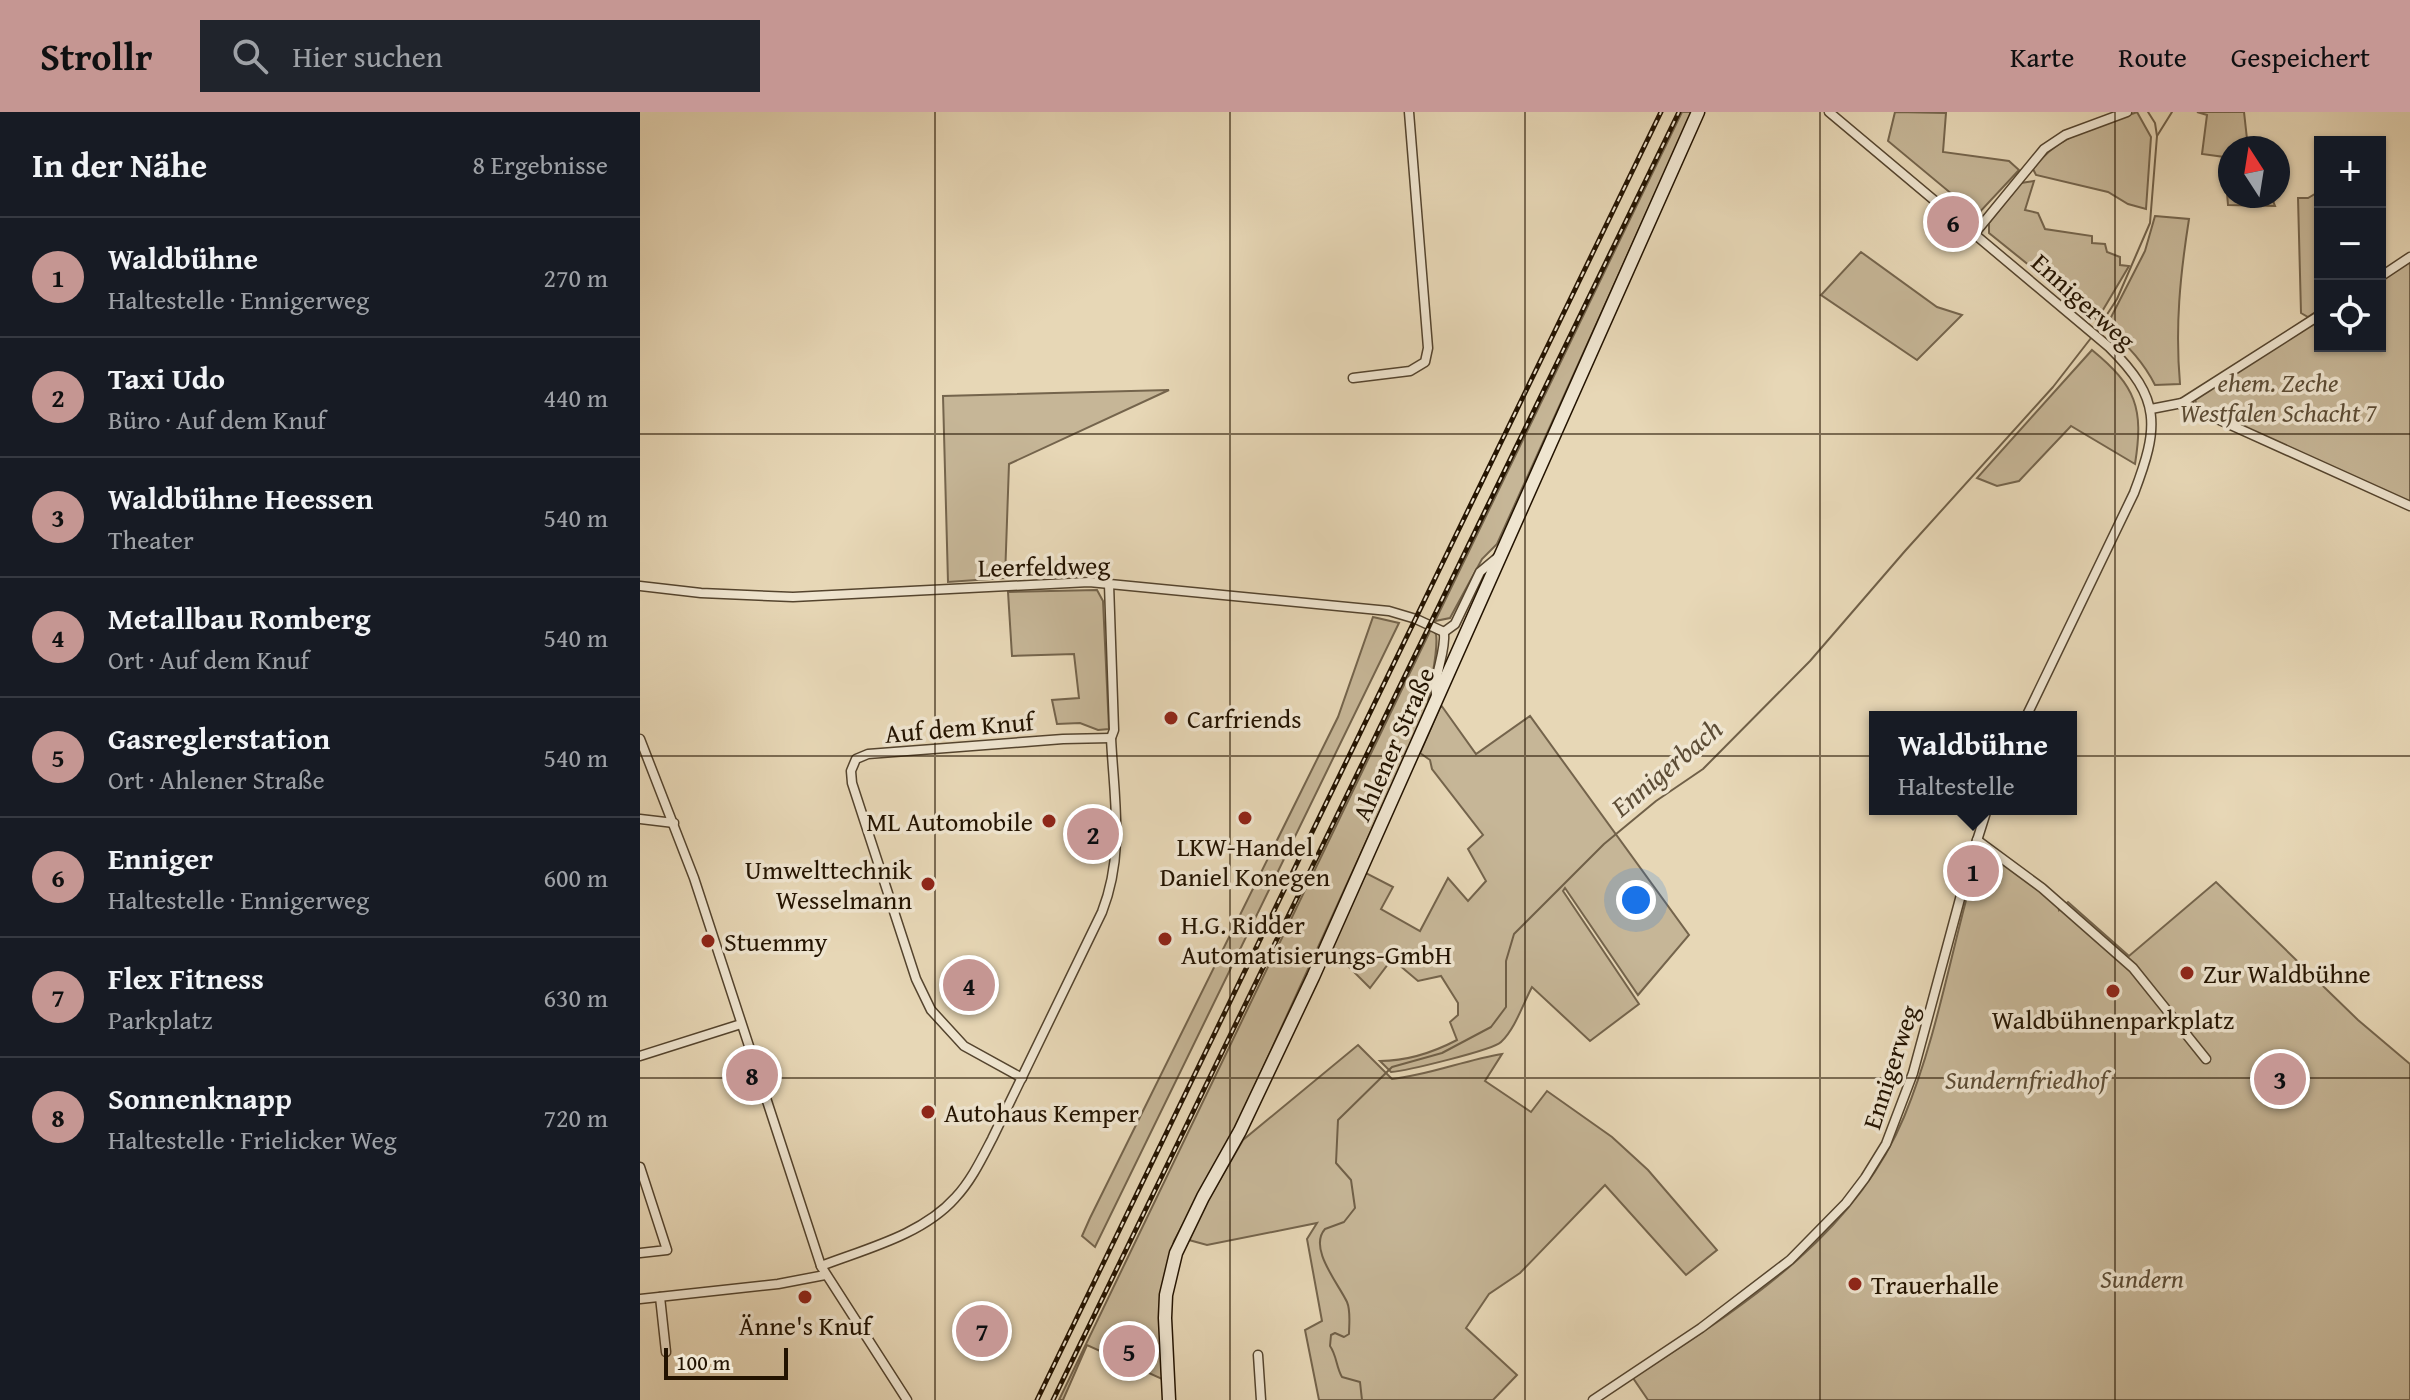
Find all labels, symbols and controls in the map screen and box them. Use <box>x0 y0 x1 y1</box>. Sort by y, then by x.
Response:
search box <box>200 20 760 92</box>
text: Strollr <box>40 28 152 84</box>
icon: search <box>228 34 272 78</box>
text: Hier suchen <box>292 34 443 78</box>
text: Karte <box>2010 36 2074 77</box>
text: Route <box>2118 36 2187 77</box>
text: Gespeichert <box>2231 36 2370 77</box>
north arrow <box>2218 136 2290 208</box>
map controls <box>2314 136 2386 352</box>
button: + <box>2314 136 2386 208</box>
text: In der Nähe <box>32 140 207 189</box>
text: 8 Ergebnisse <box>473 145 608 184</box>
pin: 6 <box>1927 192 1979 252</box>
button: − <box>2314 208 2386 280</box>
text: Waldbühne <box>108 236 258 280</box>
street label: Ennigerweg <box>2023 243 2145 359</box>
text: 1 <box>51 258 65 297</box>
text: 270 m <box>543 258 608 297</box>
text: Haltestelle · Ennigerweg <box>108 280 369 319</box>
button: locate <box>2314 280 2386 352</box>
text: Taxi Udo <box>108 356 225 400</box>
park label: ehem. Zeche Westfalen Schacht 7 <box>2180 363 2377 432</box>
text: 2 <box>51 378 65 417</box>
text: 440 m <box>543 378 608 417</box>
text: Büro · Auf dem Knuf <box>108 400 326 439</box>
text: Waldbühne Heessen <box>108 476 373 520</box>
text: 3 <box>51 498 65 537</box>
text: 540 m <box>543 498 608 537</box>
text: Theater <box>108 520 194 559</box>
street label: Leerfeldweg <box>977 545 1111 587</box>
text: Metallbau Romberg <box>108 596 370 640</box>
text: 4 <box>51 618 65 657</box>
text: 540 m <box>543 618 608 657</box>
text: Ort · Auf dem Knuf <box>108 640 309 679</box>
street label: Ahlener Straße <box>1342 661 1444 827</box>
place label: Carfriends <box>1187 699 1302 738</box>
street label: Auf dem Knuf <box>883 701 1038 753</box>
water label: Ennigerbach <box>1601 708 1731 827</box>
marker: Carfriends <box>1162 709 1180 727</box>
popup <box>1869 711 2077 815</box>
text: Gasreglerstation <box>108 716 330 760</box>
text: Waldbühne <box>1898 722 2048 766</box>
text: 5 <box>51 738 65 777</box>
text: 540 m <box>543 738 608 777</box>
text: Ort · Ahlener Straße <box>108 760 325 799</box>
text: Haltestelle <box>1898 766 2015 805</box>
place label: ML Automobile <box>866 802 1033 841</box>
pin: 2 <box>1067 804 1119 864</box>
marker: LKW-Handel Daniel Konegen <box>1236 809 1254 827</box>
marker: ML Automobile <box>1040 812 1058 830</box>
place label: LKW-Handel Daniel Konegen <box>1160 827 1331 896</box>
text: Enniger <box>108 836 213 880</box>
pin: 1 <box>1947 841 1999 901</box>
place label: Umwelttechnik Wesselmann <box>745 850 913 919</box>
text: 6 <box>51 858 65 897</box>
text: 600 m <box>543 858 608 897</box>
marker: Umwelttechnik Wesselmann <box>919 875 937 893</box>
text: Haltestelle · Ennigerweg <box>108 880 369 919</box>
your location <box>1616 880 1656 920</box>
place label: H.G. Ridder Automatisierungs-GmbH <box>1181 905 1452 974</box>
place label: Stuemmy <box>724 922 828 961</box>
marker: H.G. Ridder Automatisierungs-GmbH <box>1156 930 1174 948</box>
marker: Stuemmy <box>699 932 717 950</box>
place label: Zur Waldbühne <box>2203 954 2371 993</box>
pin: 4 <box>943 955 995 1015</box>
text: Flex Fitness <box>108 956 264 1000</box>
marker: Zur Waldbühne <box>2178 964 2196 982</box>
text: 7 <box>51 978 65 1017</box>
text: 630 m <box>543 978 608 1017</box>
marker: Waldbühnenparkplatz <box>2104 982 2122 1000</box>
text: Parkplatz <box>108 1000 212 1039</box>
street label: Ennigerweg <box>1852 1000 1928 1134</box>
place label: Waldbühnenparkplatz <box>1992 1000 2234 1039</box>
pin: 8 <box>726 1045 778 1105</box>
pin: 3 <box>2254 1049 2306 1109</box>
park label: Sundernfriedhof <box>1945 1060 2112 1099</box>
text: Sonnenknapp <box>108 1076 292 1120</box>
place label: Autohaus Kemper <box>944 1093 1139 1132</box>
text: 8 <box>51 1098 65 1137</box>
text: 720 m <box>543 1098 608 1137</box>
marker: Autohaus Kemper <box>919 1103 937 1121</box>
text: Haltestelle · Frielicker Weg <box>108 1120 397 1159</box>
park label: Sundern <box>2100 1259 2184 1298</box>
place label: Trauerhalle <box>1871 1265 1999 1304</box>
marker: Trauerhalle <box>1846 1275 1864 1293</box>
marker: Änne's Knuf <box>796 1288 814 1306</box>
pin: 7 <box>956 1301 1008 1361</box>
place label: Änne's Knuf <box>739 1306 874 1345</box>
pin: 5 <box>1103 1321 1155 1381</box>
scale bar <box>664 1344 788 1380</box>
text: 100 m <box>676 1346 731 1378</box>

